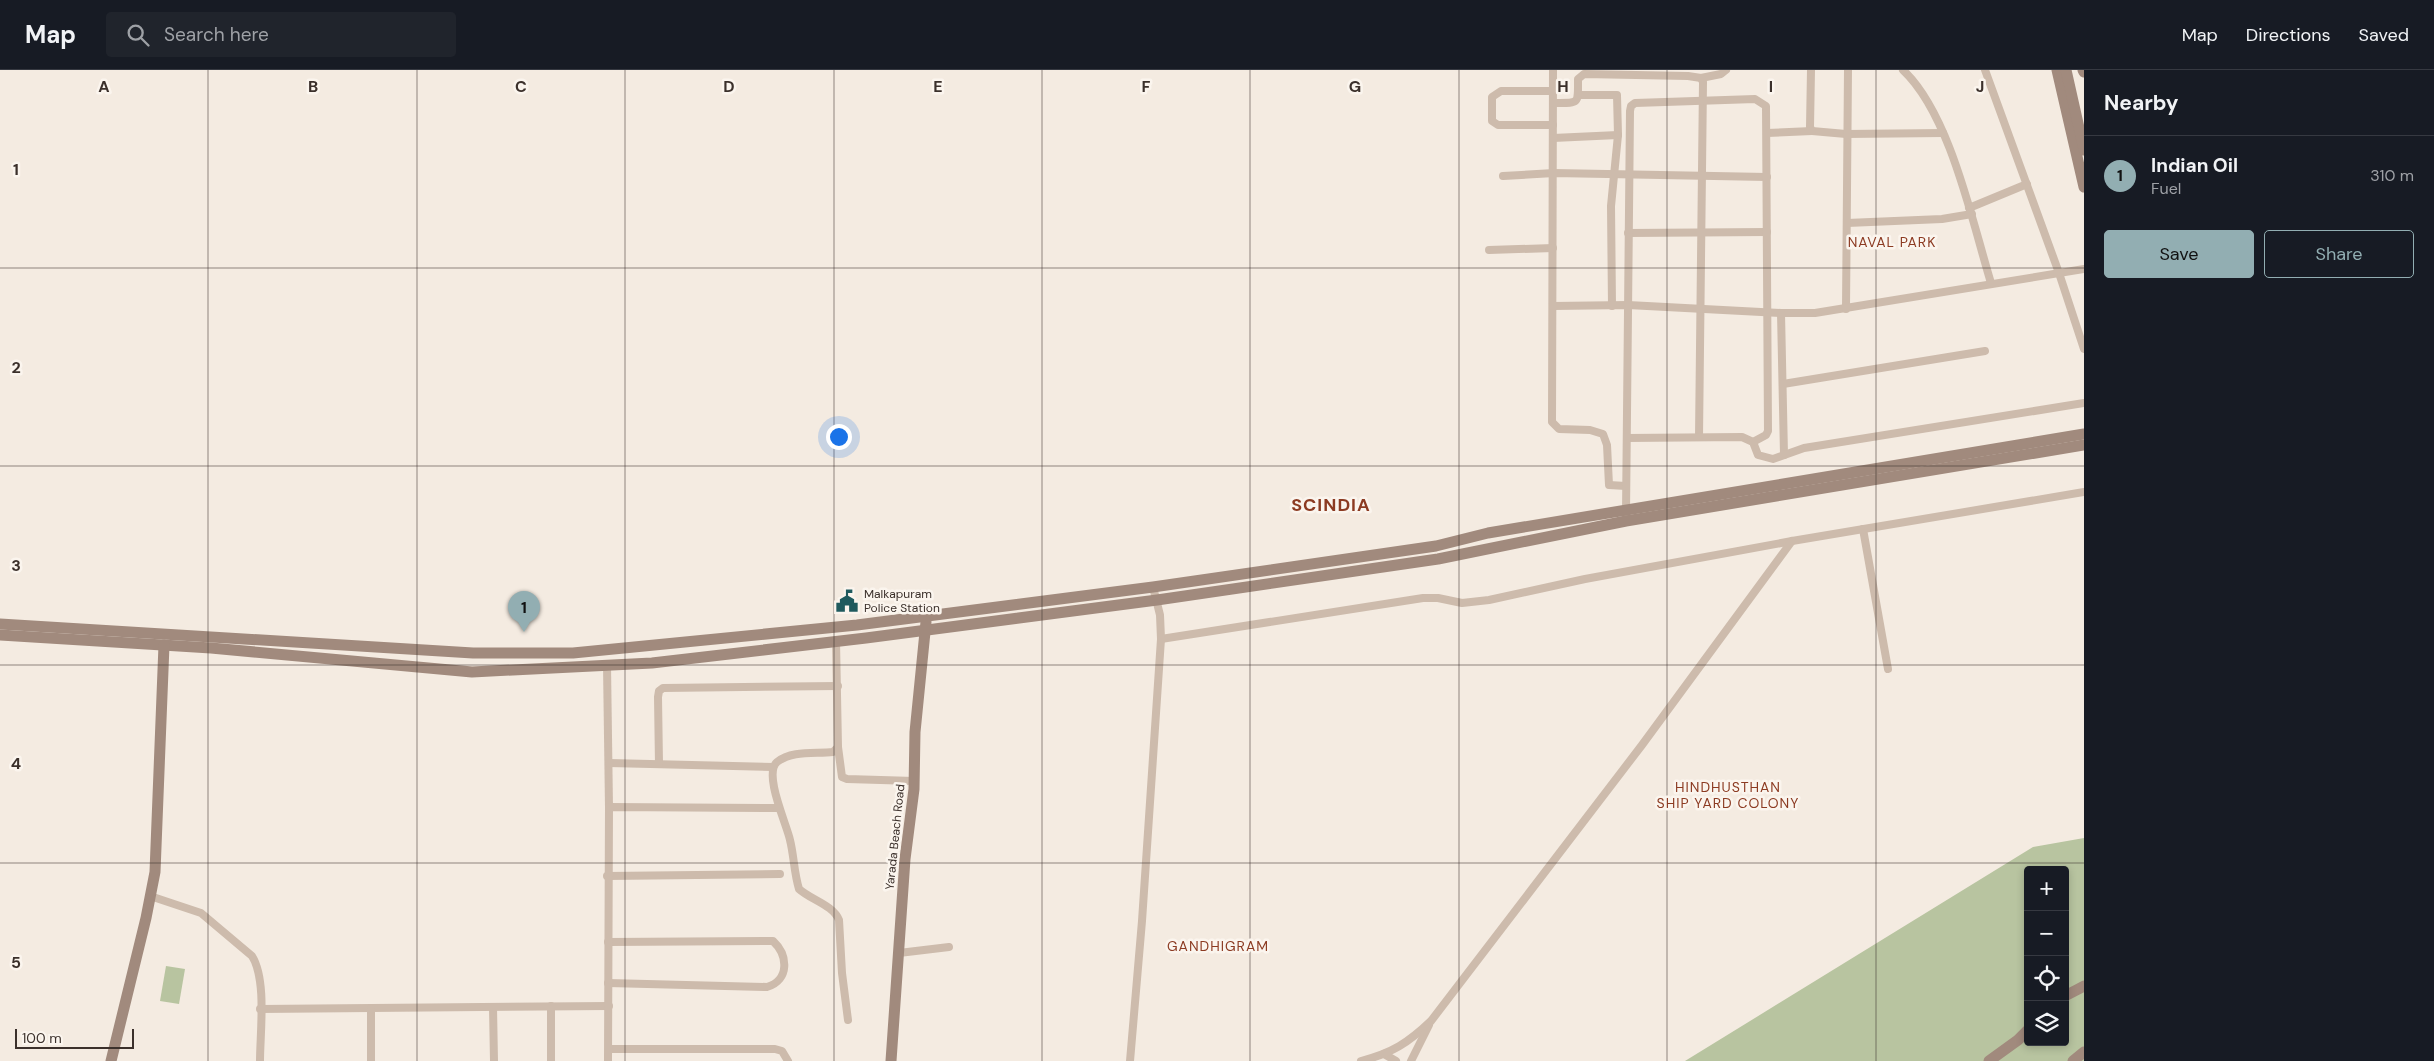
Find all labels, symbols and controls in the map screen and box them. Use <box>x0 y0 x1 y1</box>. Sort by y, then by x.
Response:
search box <box>106 12 456 57</box>
text: Map <box>25 19 76 50</box>
icon: search <box>124 21 152 49</box>
text: Search here <box>164 22 269 47</box>
text: Map <box>2182 23 2218 47</box>
text: Directions <box>2246 23 2331 47</box>
text: Saved <box>2359 23 2409 47</box>
text: A <box>98 76 110 97</box>
text: B <box>308 76 318 97</box>
text: C <box>515 76 527 97</box>
text: D <box>723 76 735 97</box>
text: E <box>933 76 943 97</box>
text: F <box>1142 76 1151 97</box>
text: G <box>1349 76 1361 97</box>
text: H <box>1557 76 1569 97</box>
text: I <box>1769 76 1773 97</box>
text: J <box>1976 76 1984 97</box>
text: Nearby <box>2104 89 2178 117</box>
text: Indian Oil <box>2151 153 2238 178</box>
text: 1 <box>13 159 19 180</box>
text: 1 <box>2117 165 2123 186</box>
text: 310 m <box>2370 165 2414 186</box>
text: Fuel <box>2151 178 2181 199</box>
button: Save <box>2104 230 2254 278</box>
button: Share <box>2264 230 2414 278</box>
district label: NAVAL PARK <box>1848 233 1936 251</box>
text: 2 <box>11 357 21 378</box>
your location <box>826 424 852 450</box>
district label: SCINDIA <box>1291 493 1371 517</box>
text: 3 <box>11 555 21 576</box>
place label: Malkapuram Police Station <box>864 586 940 616</box>
public building icon: Malkapuram Police Station <box>834 588 860 614</box>
pin: 1 <box>508 591 540 632</box>
text: 4 <box>11 753 21 774</box>
district label: HINDHUSTHAN SHIP YARD COLONY <box>1657 778 1799 812</box>
street label: Yarada Beach Road <box>881 783 909 891</box>
map controls <box>2024 866 2069 1046</box>
button: + <box>2024 866 2069 911</box>
button: − <box>2024 911 2069 956</box>
district label: GANDHIGRAM <box>1167 937 1269 955</box>
text: 5 <box>11 952 21 973</box>
button: locate <box>2024 956 2069 1001</box>
button: layers <box>2024 1001 2069 1046</box>
scale bar <box>15 1026 134 1049</box>
text: 100 m <box>22 1029 62 1047</box>

